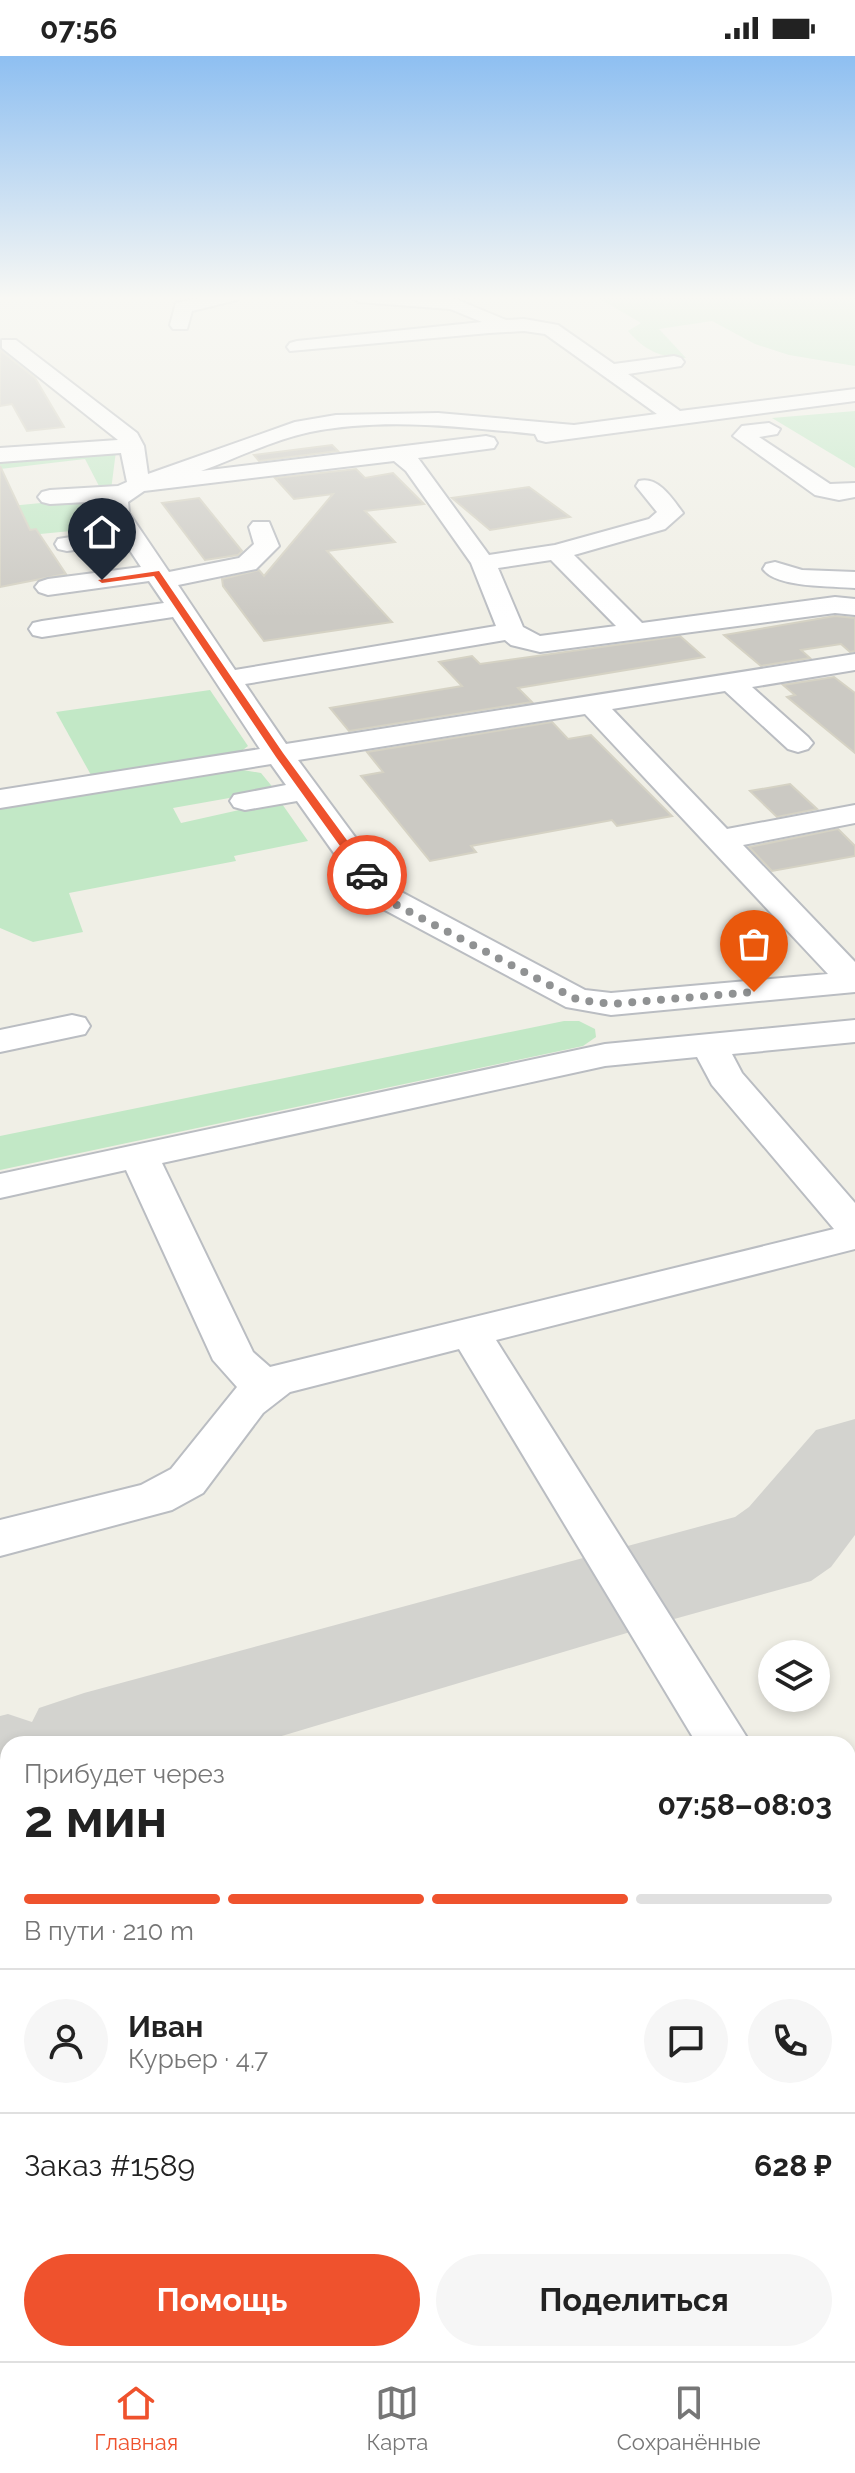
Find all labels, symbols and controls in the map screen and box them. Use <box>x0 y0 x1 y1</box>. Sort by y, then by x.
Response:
text: 07:56 <box>40 11 118 46</box>
pin <box>68 498 136 580</box>
icon: home <box>80 510 124 554</box>
courier <box>327 835 407 915</box>
icon: car <box>345 853 389 897</box>
pin <box>720 910 788 992</box>
icon: bag <box>732 922 776 966</box>
map controls <box>758 1640 830 1712</box>
button: layers <box>758 1640 830 1712</box>
text: Прибудет через <box>24 1759 225 1789</box>
text: 07:58–08:03 <box>657 1787 832 1822</box>
text: 2 мин <box>24 1788 167 1849</box>
text: В пути · 210 m <box>24 1916 194 1946</box>
button: person <box>24 1999 108 2083</box>
button: chat <box>644 1999 728 2083</box>
button: phone <box>748 1999 832 2083</box>
text: Иван <box>128 2009 203 2044</box>
text: Курьер · 4.7 <box>128 2044 268 2074</box>
text: Заказ #1589 <box>24 2148 195 2183</box>
text: 628 ₽ <box>754 2148 832 2183</box>
button: Помощь <box>24 2254 420 2346</box>
button: Поделиться <box>436 2254 832 2346</box>
tab: Главная <box>94 2381 178 2455</box>
tab: Карта <box>366 2381 428 2455</box>
tab: Сохранённые <box>617 2381 761 2455</box>

